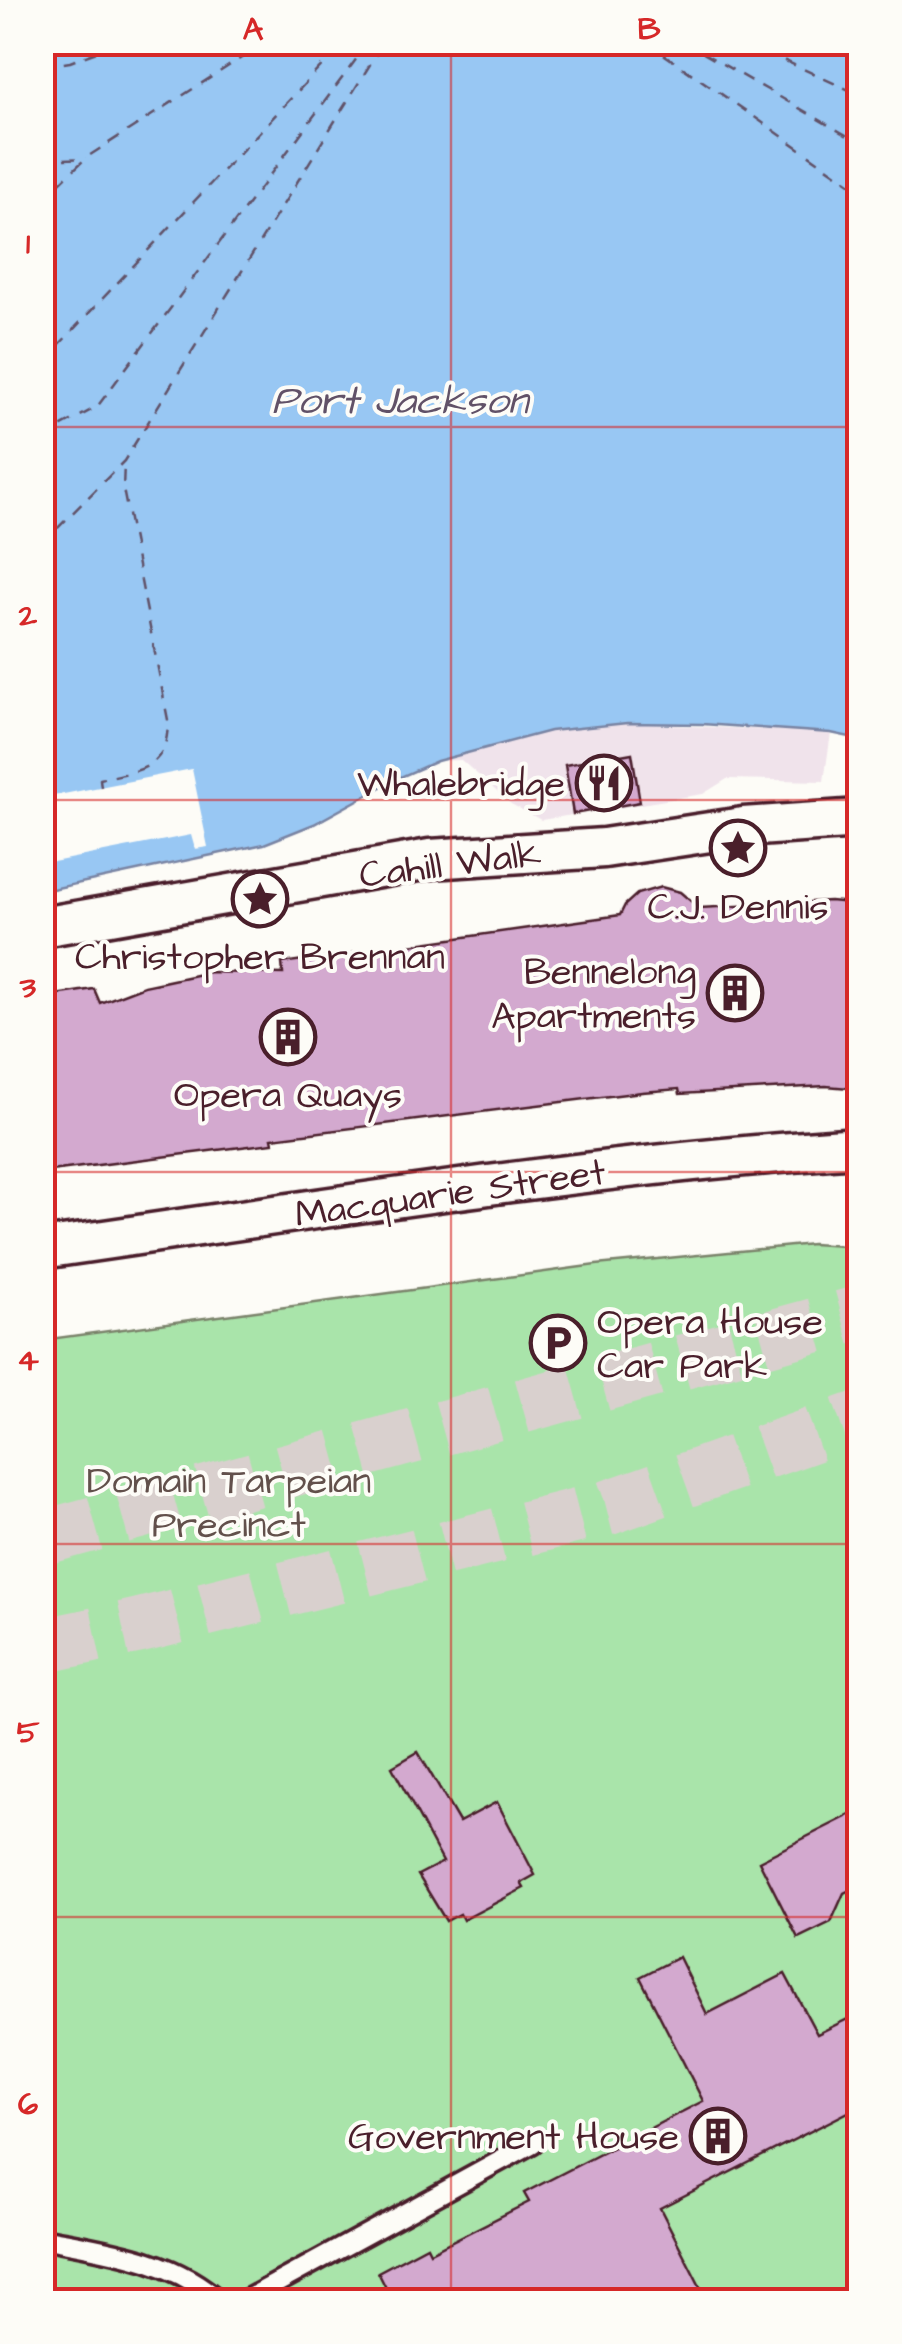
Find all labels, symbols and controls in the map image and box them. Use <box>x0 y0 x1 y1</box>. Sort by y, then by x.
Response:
text: A <box>243 7 264 52</box>
text: B <box>638 7 661 52</box>
text: 1 <box>26 221 30 266</box>
water label: Port Jackson <box>272 374 531 429</box>
text: 2 <box>18 593 38 638</box>
restaurant icon: Whalebridge <box>574 753 634 813</box>
place label: Whalebridge <box>357 759 565 811</box>
place icon: C.J. Dennis <box>708 818 768 878</box>
street label: Cahill Walk <box>357 828 544 902</box>
place icon: Christopher Brennan <box>230 869 290 929</box>
place label: C.J. Dennis <box>648 882 828 934</box>
place label: Christopher Brennan <box>75 932 445 984</box>
place label: Bennelong Apartments <box>491 947 696 1043</box>
building icon: Bennelong Apartments <box>705 963 765 1023</box>
text: 3 <box>19 965 37 1010</box>
building icon: Opera Quays <box>258 1007 318 1067</box>
place label: Opera Quays <box>174 1070 402 1123</box>
street label: Macquarie Street <box>292 1146 609 1241</box>
place label: Opera House Car Park <box>597 1297 823 1393</box>
parking icon: Opera House Car Park <box>528 1313 588 1373</box>
text: 4 <box>17 1338 39 1383</box>
park label: Domain Tarpeian Precinct <box>87 1456 371 1552</box>
text: 5 <box>17 1710 40 1755</box>
text: 6 <box>18 2082 38 2127</box>
building icon: Government House <box>688 2106 748 2166</box>
place label: Government House <box>348 2112 679 2164</box>

